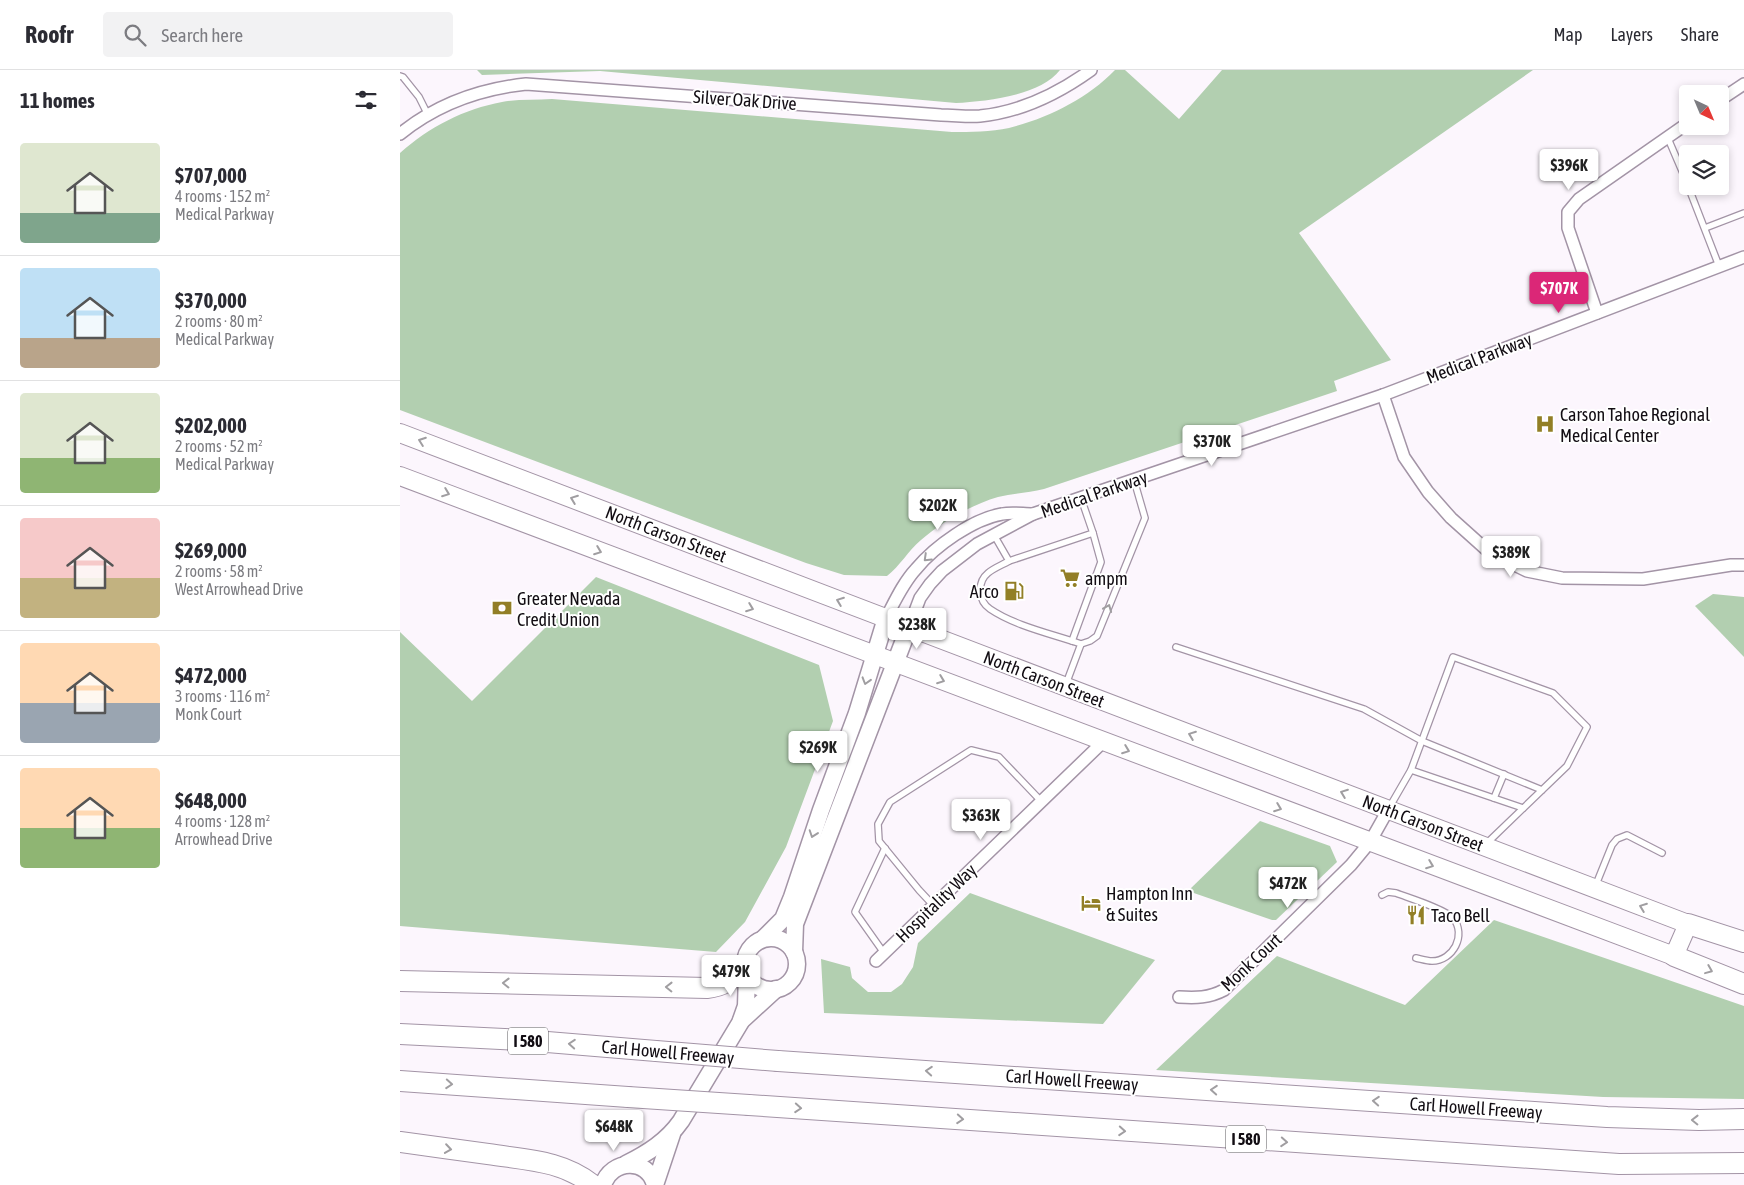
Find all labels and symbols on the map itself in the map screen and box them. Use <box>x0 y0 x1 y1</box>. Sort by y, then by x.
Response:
north arrow <box>1679 85 1729 135</box>
street label: Silver Oak Drive <box>693 86 797 114</box>
pin: $396K <box>1534 148 1604 191</box>
pin: $707K <box>1524 272 1594 314</box>
street label: Medical Parkway <box>1423 328 1535 388</box>
place label: Carson Tahoe Regional Medical Center <box>1560 404 1710 446</box>
hospital icon: Carson Tahoe Regional Medical Center <box>1534 413 1556 435</box>
pin: $370K <box>1177 424 1247 467</box>
one-way arrow <box>418 437 427 447</box>
street label: Medical Parkway <box>1038 466 1150 522</box>
one-way arrow <box>441 487 449 497</box>
pin: $202K <box>903 488 973 531</box>
one-way arrow <box>570 495 579 505</box>
street label: North Carson Street <box>603 501 729 567</box>
pin: $389K <box>1476 536 1546 578</box>
one-way arrow <box>593 545 601 555</box>
one-way arrow <box>924 552 933 561</box>
supermarket icon: ampm <box>1059 567 1081 589</box>
place label: ampm <box>1085 568 1128 589</box>
fuel station icon: Arco <box>1003 580 1025 602</box>
place label: Arco <box>970 581 999 602</box>
place label: Greater Nevada Credit Union <box>517 588 620 630</box>
bank icon: Greater Nevada Credit Union <box>491 597 513 619</box>
one-way arrow <box>836 597 845 607</box>
one-way arrow <box>745 602 754 612</box>
one-way arrow <box>1102 604 1112 613</box>
pin: $238K <box>882 608 952 650</box>
street label: North Carson Street <box>981 646 1107 712</box>
one-way arrow <box>937 674 945 684</box>
one-way arrow <box>862 677 872 685</box>
pin: $269K <box>783 730 853 773</box>
one-way arrow <box>1188 731 1197 741</box>
one-way arrow <box>1121 744 1130 754</box>
one-way arrow <box>1340 789 1349 799</box>
street label: North Carson Street <box>1360 790 1486 856</box>
pin: $363K <box>946 798 1016 841</box>
one-way arrow <box>1273 802 1282 812</box>
one-way arrow <box>808 830 818 838</box>
street label: Hospitality Way <box>891 859 981 947</box>
one-way arrow <box>1425 859 1434 869</box>
pin: $472K <box>1253 866 1323 909</box>
place label: Hampton Inn & Suites <box>1106 883 1193 925</box>
hotel icon: Hampton Inn & Suites <box>1080 892 1102 914</box>
one-way arrow <box>1639 903 1648 913</box>
restaurant icon: Taco Bell <box>1405 904 1427 926</box>
place label: Taco Bell <box>1431 905 1490 926</box>
street label: Monk Court <box>1216 929 1286 995</box>
pin: $479K <box>696 954 766 997</box>
one-way arrow <box>1704 964 1713 974</box>
one-way arrow <box>502 978 510 989</box>
one-way arrow <box>665 982 672 992</box>
road number: I 580 <box>508 1028 548 1054</box>
street label: Carl Howell Freeway <box>601 1036 735 1068</box>
one-way arrow <box>568 1039 576 1050</box>
one-way arrow <box>925 1065 933 1076</box>
street label: Carl Howell Freeway <box>1005 1065 1139 1095</box>
one-way arrow <box>445 1079 453 1090</box>
one-way arrow <box>1210 1084 1218 1095</box>
street label: Carl Howell Freeway <box>1409 1093 1543 1123</box>
one-way arrow <box>1372 1096 1380 1107</box>
one-way arrow <box>794 1102 802 1113</box>
pin: $648K <box>579 1110 649 1152</box>
one-way arrow <box>956 1114 964 1125</box>
one-way arrow <box>1691 1115 1699 1125</box>
one-way arrow <box>1118 1125 1126 1136</box>
road number: I 580 <box>1226 1126 1266 1152</box>
one-way arrow <box>1280 1136 1288 1147</box>
one-way arrow <box>444 1143 453 1153</box>

